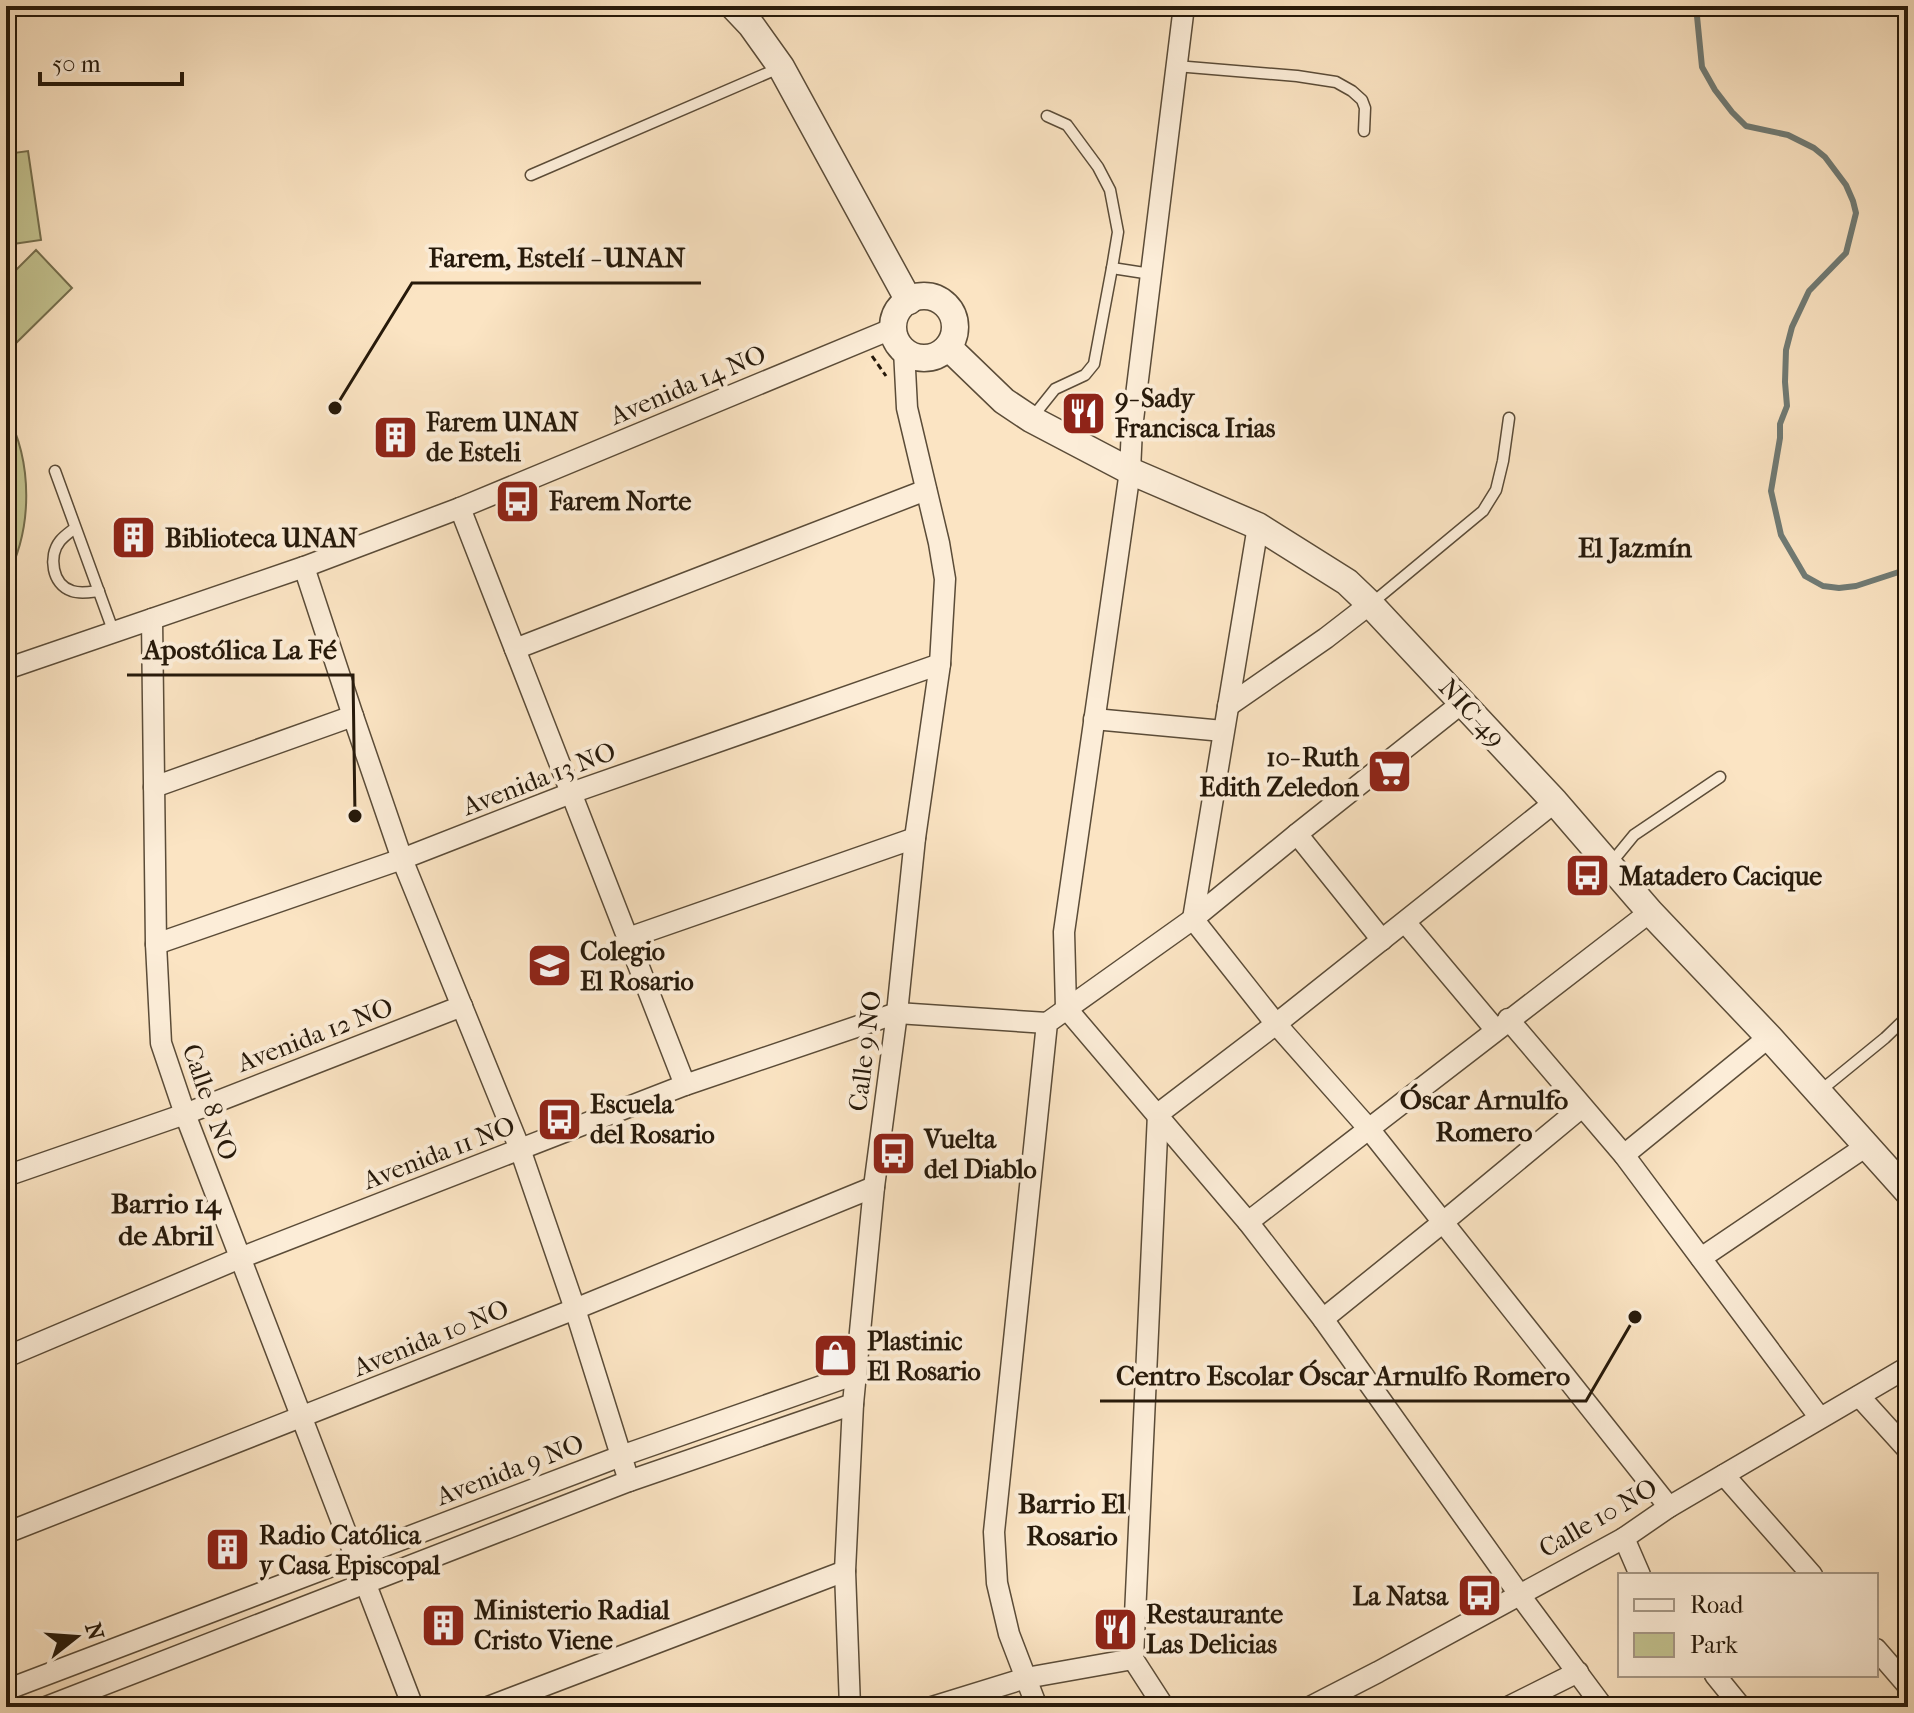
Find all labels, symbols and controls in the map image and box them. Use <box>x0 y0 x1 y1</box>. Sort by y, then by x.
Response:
scale bar <box>40 36 182 86</box>
text: 50 m <box>52 50 101 78</box>
callout: Farem, Estelí - UNAN <box>412 231 701 283</box>
text: Farem, Estelí - UNAN <box>429 241 686 274</box>
street label: Avenida 14 NO <box>605 338 771 432</box>
place label: 9- Sady Francisca Irias <box>1114 383 1276 444</box>
restaurant icon: 9- Sady Francisca Irias <box>1060 389 1108 437</box>
place label: Farem UNAN de Esteli <box>425 407 579 468</box>
building icon: Farem UNAN de Esteli <box>371 413 419 461</box>
bus stop icon: Farem Norte <box>494 477 542 525</box>
place label: Farem Norte <box>548 486 692 517</box>
building icon: Biblioteca UNAN <box>110 514 158 562</box>
place label: Biblioteca UNAN <box>165 523 358 554</box>
district label: El Jazmín <box>1578 531 1693 564</box>
callout: Apostólica La Fé <box>127 623 353 675</box>
text: Apostólica La Fé <box>141 633 337 666</box>
street label: NIC-49 <box>1432 672 1512 754</box>
street label: Avenida 13 NO <box>457 736 620 823</box>
place label: 10- Ruth Edith Zeledon <box>1200 742 1360 803</box>
supermarket icon: 10- Ruth Edith Zeledon <box>1366 748 1414 796</box>
bus stop icon: Matadero Cacique <box>1564 852 1612 900</box>
place label: Matadero Cacique <box>1619 861 1822 892</box>
place label: Colegio El Rosario <box>580 936 694 997</box>
school or university icon: Colegio El Rosario <box>525 942 573 990</box>
street label: Calle 9 NO <box>842 989 888 1113</box>
street label: Avenida 12 NO <box>232 991 397 1079</box>
street label: Calle 8 NO <box>176 1040 244 1164</box>
district label: Óscar Arnulfo Romero <box>1400 1083 1568 1148</box>
place label: Escuela del Rosario <box>590 1089 715 1150</box>
bus stop icon: Escuela del Rosario <box>535 1095 583 1143</box>
street label: Avenida 11 NO <box>358 1110 519 1197</box>
place label: Vuelta del Diablo <box>923 1124 1037 1185</box>
bus stop icon: Vuelta del Diablo <box>869 1130 917 1178</box>
district label: Barrio 14 de Abril <box>111 1187 222 1252</box>
street label: Avenida 10 NO <box>348 1293 513 1384</box>
place label: Plastinic El Rosario <box>867 1326 981 1387</box>
shop icon: Plastinic El Rosario <box>812 1332 860 1380</box>
callout: Centro Escolar Óscar Arnulfo Romero <box>1100 1349 1586 1401</box>
text: Centro Escolar Óscar Arnulfo Romero <box>1116 1359 1570 1392</box>
street label: Avenida 9 NO <box>431 1428 588 1513</box>
street label: Calle 10 NO <box>1533 1472 1663 1564</box>
district label: Barrio El Rosario <box>1018 1487 1126 1552</box>
place label: Radio Católica y Casa Episcopal <box>259 1520 441 1581</box>
building icon: Radio Católica y Casa Episcopal <box>204 1526 252 1574</box>
bus stop icon: La Natsa <box>1455 1572 1503 1620</box>
legend <box>1618 1573 1878 1677</box>
place label: La Natsa <box>1353 1581 1449 1612</box>
text: Road <box>1690 1591 1744 1619</box>
place label: Ministerio Radial Cristo Viene <box>474 1595 670 1656</box>
north arrow <box>36 1597 116 1677</box>
place label: Restaurante Las Delicias <box>1146 1599 1283 1660</box>
building icon: Ministerio Radial Cristo Viene <box>419 1601 467 1649</box>
restaurant icon: Restaurante Las Delicias <box>1091 1605 1139 1653</box>
text: N <box>79 1620 109 1644</box>
text: Park <box>1690 1631 1738 1659</box>

